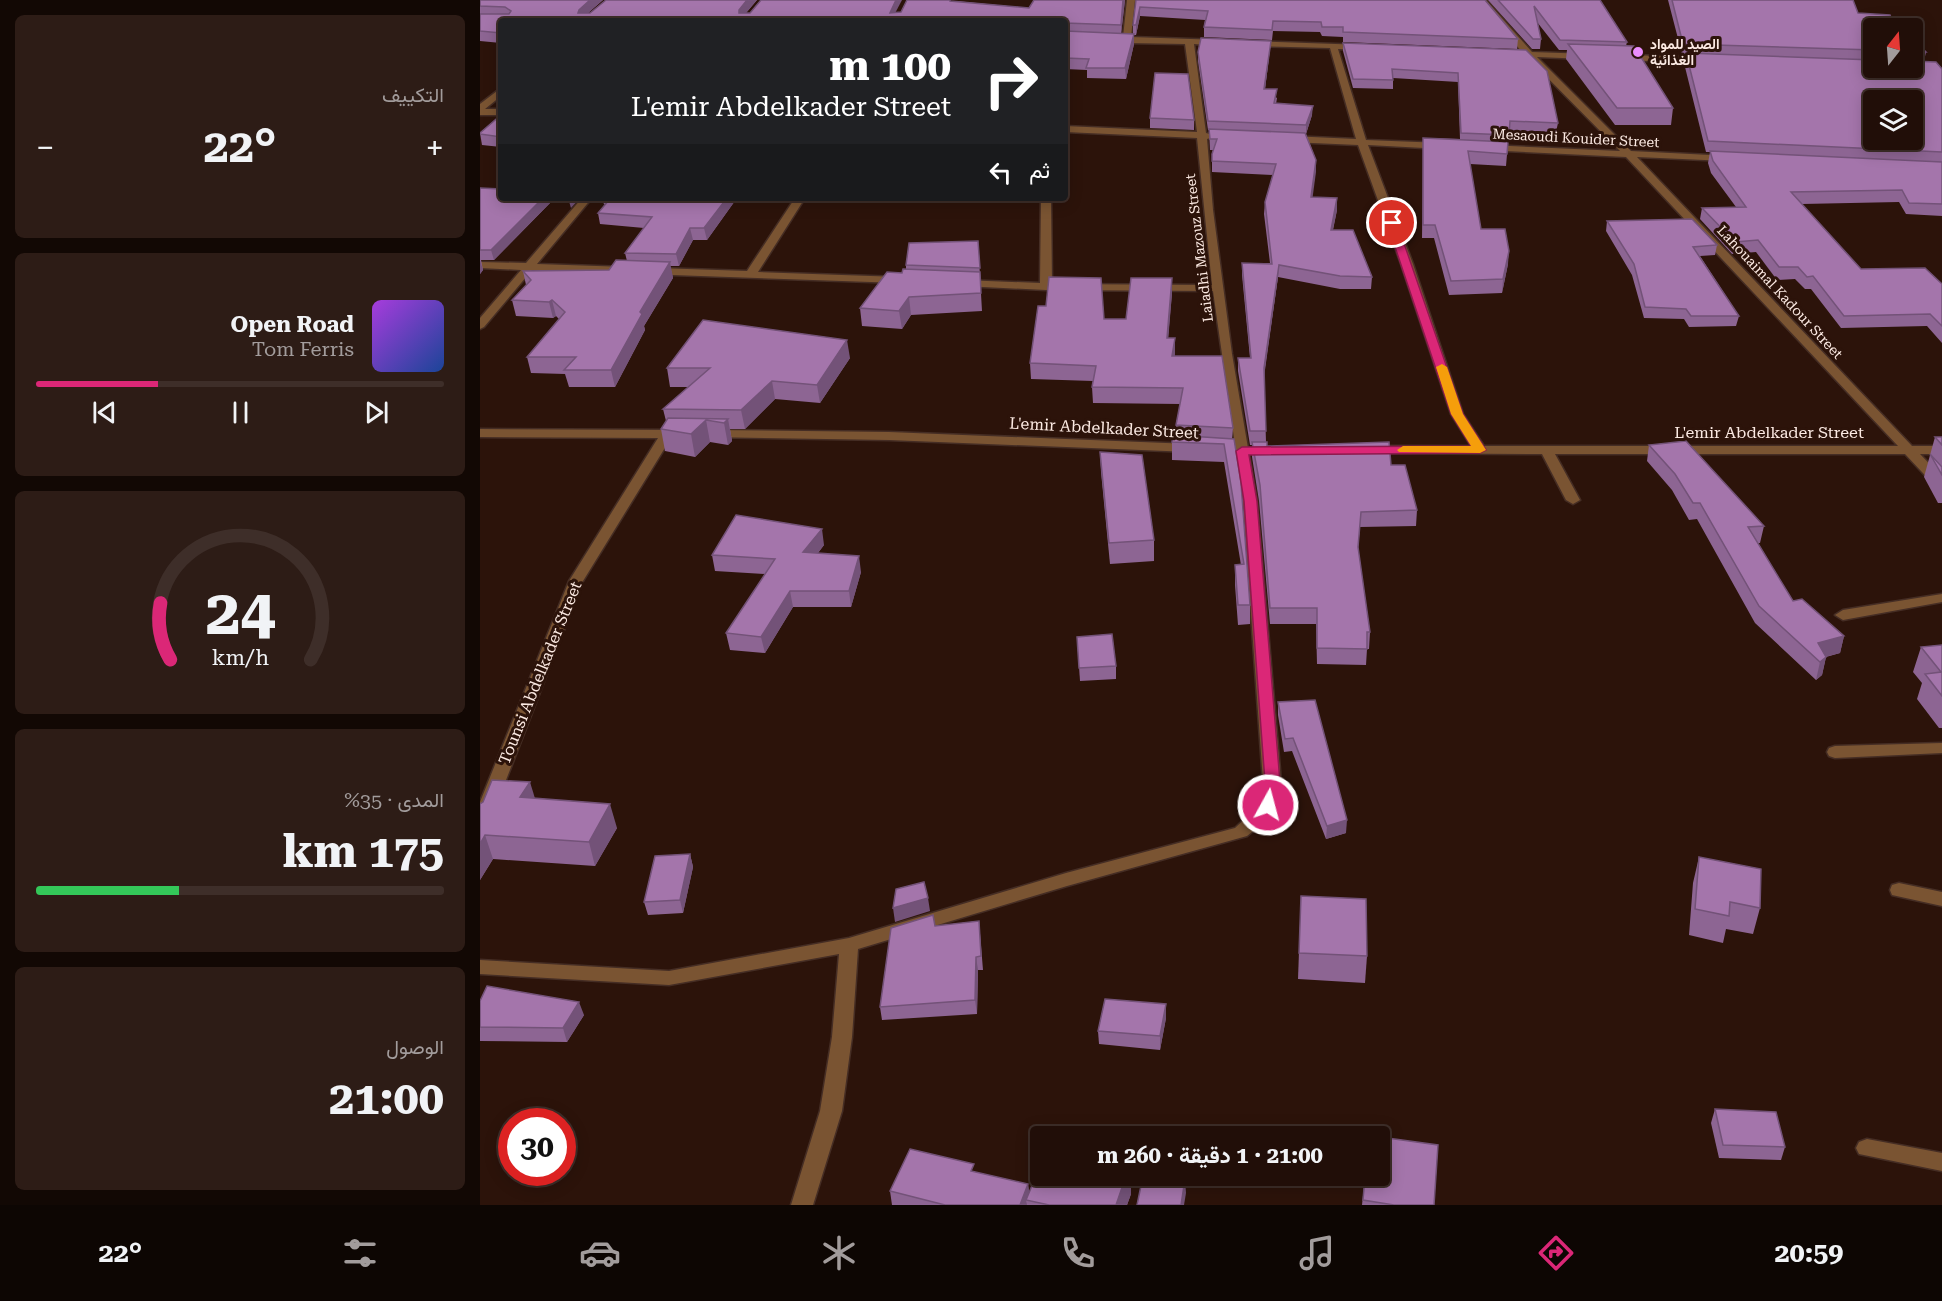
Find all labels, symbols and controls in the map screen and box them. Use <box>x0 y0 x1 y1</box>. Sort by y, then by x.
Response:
north arrow <box>1863 18 1923 78</box>
map controls <box>1863 18 1923 150</box>
place label: الصيد للمواد الغذائية <box>1650 36 1720 69</box>
text: 100 m <box>829 41 951 90</box>
icon: right <box>972 42 1050 120</box>
marker: الصيد للمواد الغذائية <box>1631 45 1645 59</box>
text: التكييف <box>382 83 444 107</box>
button: layers <box>1863 90 1923 150</box>
text: L'emir Abdelkader Street <box>631 91 951 123</box>
text: 22° <box>204 120 276 173</box>
street label: Mesaoudi Kouider Street <box>1492 126 1660 150</box>
text: − <box>36 128 54 167</box>
text: + <box>426 128 444 167</box>
icon: left <box>984 156 1017 189</box>
text: ثم <box>1029 158 1050 183</box>
street label: Laiadhi Mazouz Street <box>1182 173 1216 323</box>
pin <box>1366 197 1417 248</box>
icon: arrive <box>1375 206 1408 239</box>
street label: Lahouaimal Kadour Street <box>1714 222 1846 362</box>
text: Open Road <box>231 312 354 337</box>
text: Tom Ferris <box>252 337 354 361</box>
icon: previous <box>88 396 121 429</box>
icon: pause <box>224 396 257 429</box>
icon: next <box>360 396 393 429</box>
street label: L'emir Abdelkader Street <box>1009 414 1199 442</box>
street label: L'emir Abdelkader Street <box>1674 423 1864 442</box>
text: 24 <box>205 576 275 649</box>
street label: Tounsi Abdelkader Street <box>495 579 585 767</box>
text: km/h <box>211 645 269 670</box>
position arrow <box>1236 773 1300 837</box>
text: المدى · 35% <box>344 788 444 812</box>
text: 175 km <box>283 825 444 878</box>
text: الوصول <box>386 1035 444 1059</box>
text: 21:00 <box>329 1072 444 1125</box>
speed limit sign: 30 <box>498 1108 576 1186</box>
text: 21:00 · 1 دقيقة · 260 m <box>1097 1143 1323 1168</box>
icon: filters <box>339 1232 381 1274</box>
icon: car <box>579 1232 621 1274</box>
icon: climate <box>818 1232 860 1274</box>
icon: phone <box>1057 1232 1099 1274</box>
icon: music <box>1296 1232 1338 1274</box>
icon: directions <box>1535 1232 1577 1274</box>
text: 22° <box>99 1237 142 1269</box>
text: 20:59 <box>1774 1237 1843 1269</box>

